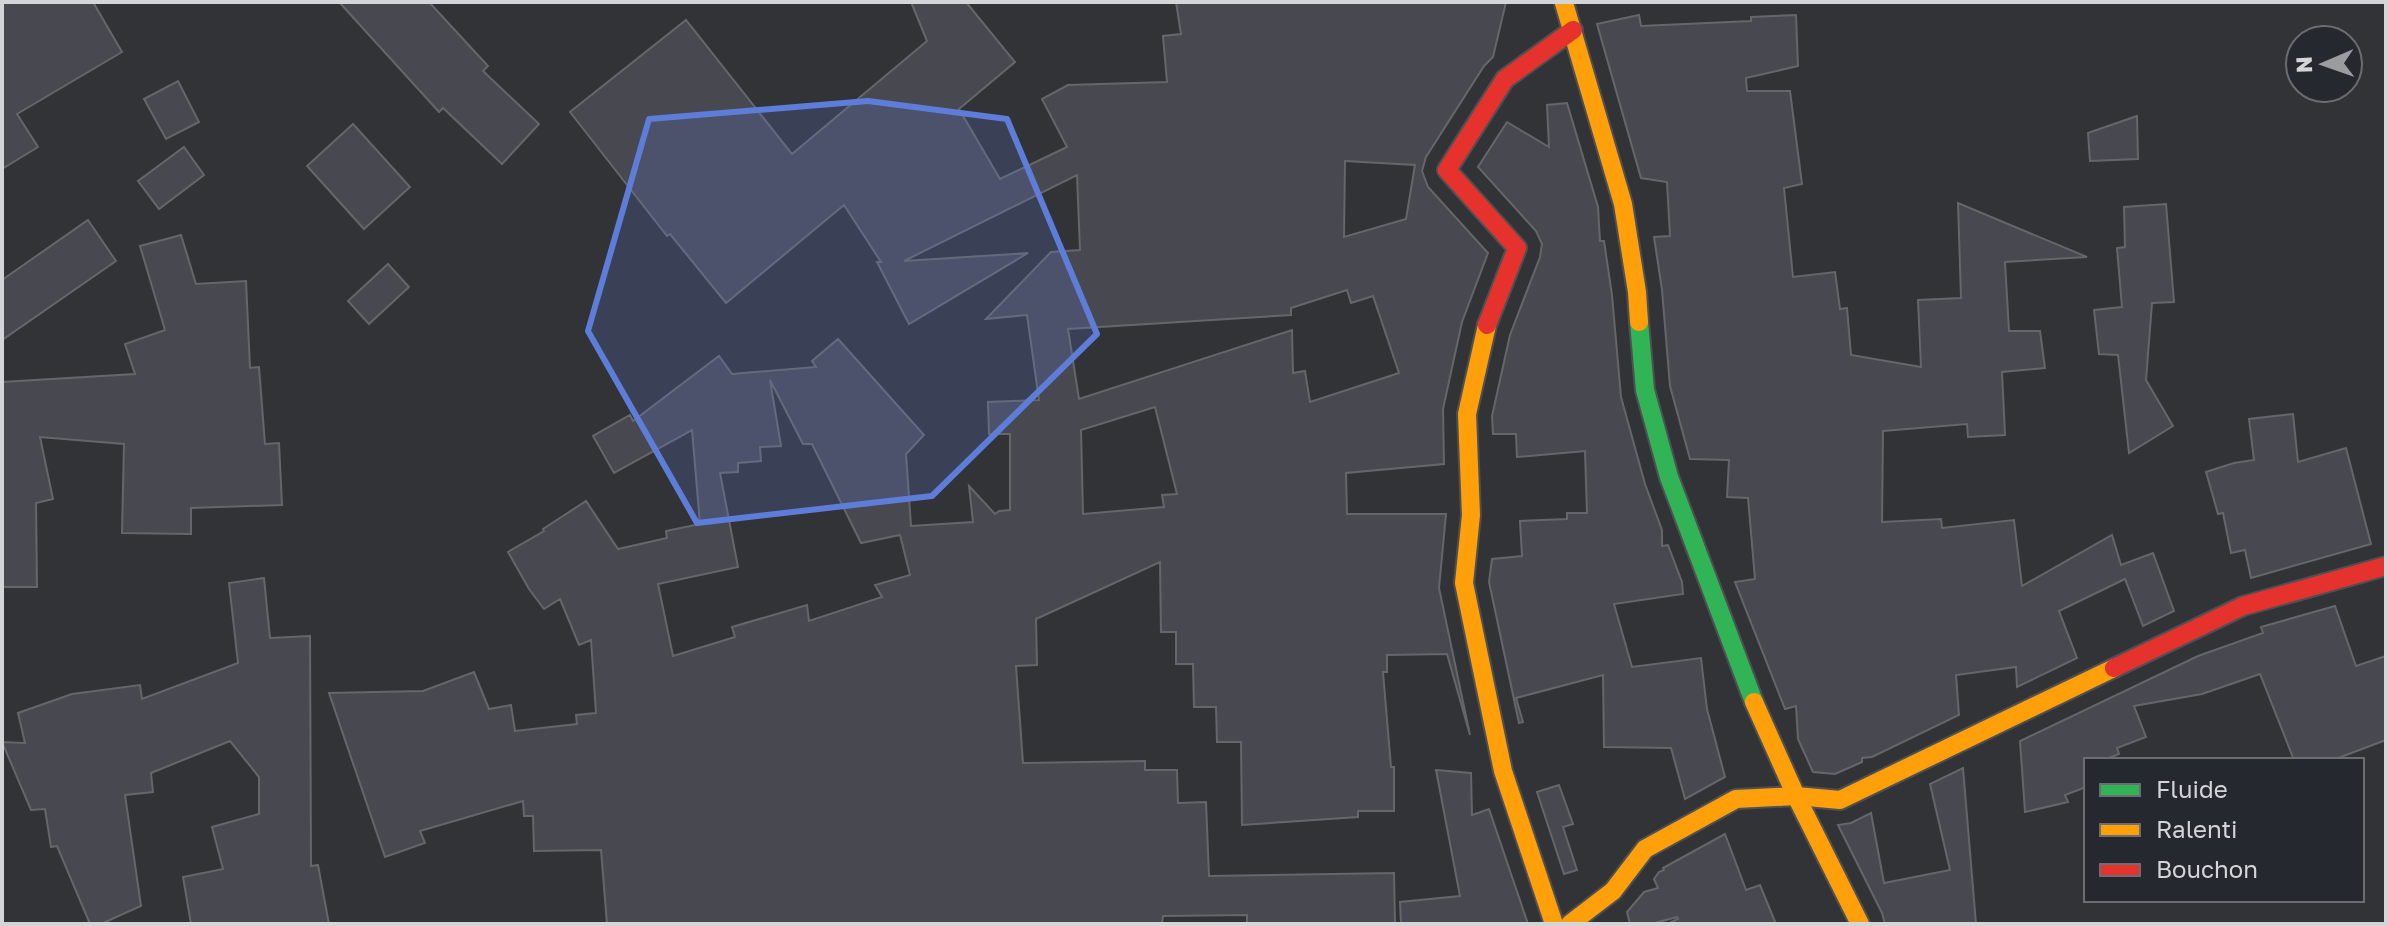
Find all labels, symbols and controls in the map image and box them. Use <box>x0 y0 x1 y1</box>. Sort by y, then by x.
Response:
north arrow <box>2284 24 2364 104</box>
text: N <box>2290 56 2317 74</box>
legend <box>2084 758 2364 902</box>
text: Fluide <box>2156 774 2228 803</box>
text: Ralenti <box>2156 814 2238 843</box>
text: Bouchon <box>2156 854 2258 883</box>

